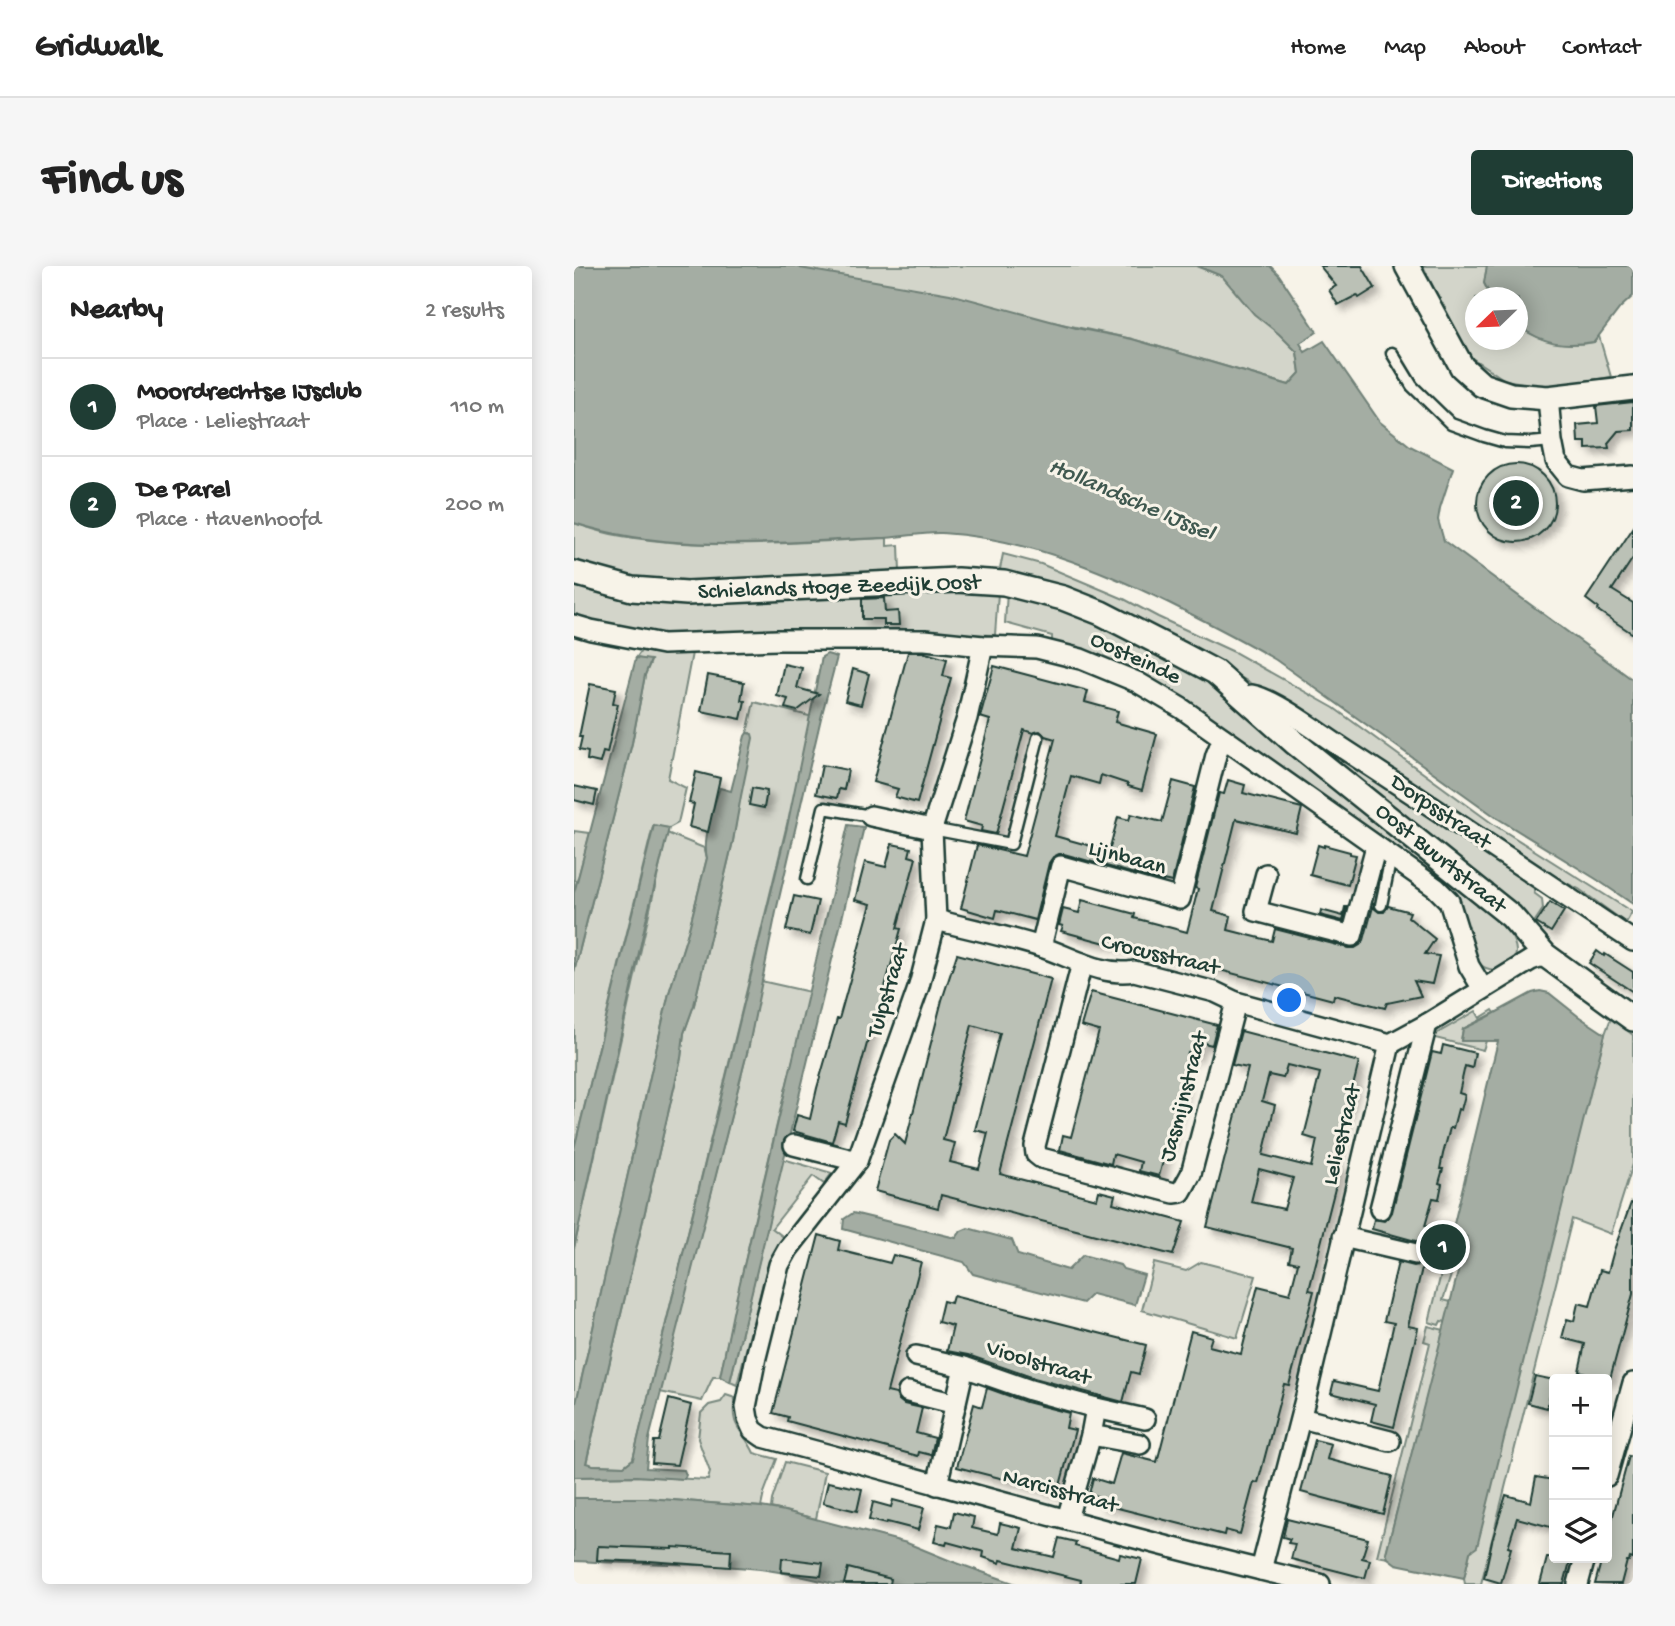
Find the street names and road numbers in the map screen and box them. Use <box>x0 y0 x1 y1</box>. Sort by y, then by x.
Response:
street label: Schielands Hoge Zeedijk Oost <box>697 570 982 606</box>
street label: Oosteinde <box>1085 626 1186 692</box>
street label: Dorpsstraat <box>1383 768 1497 857</box>
street label: Oost Buurtstraat <box>1369 798 1512 921</box>
street label: Lijnbaan <box>1085 836 1169 882</box>
street label: Crocusstraat <box>1098 929 1223 983</box>
street label: Tulpstraat <box>861 939 917 1043</box>
street label: Jasmijnstraat <box>1155 1028 1216 1165</box>
street label: Leliestraat <box>1317 1080 1369 1188</box>
street label: Vioolstraat <box>982 1335 1095 1393</box>
street label: Narcisstraat <box>999 1464 1122 1521</box>

